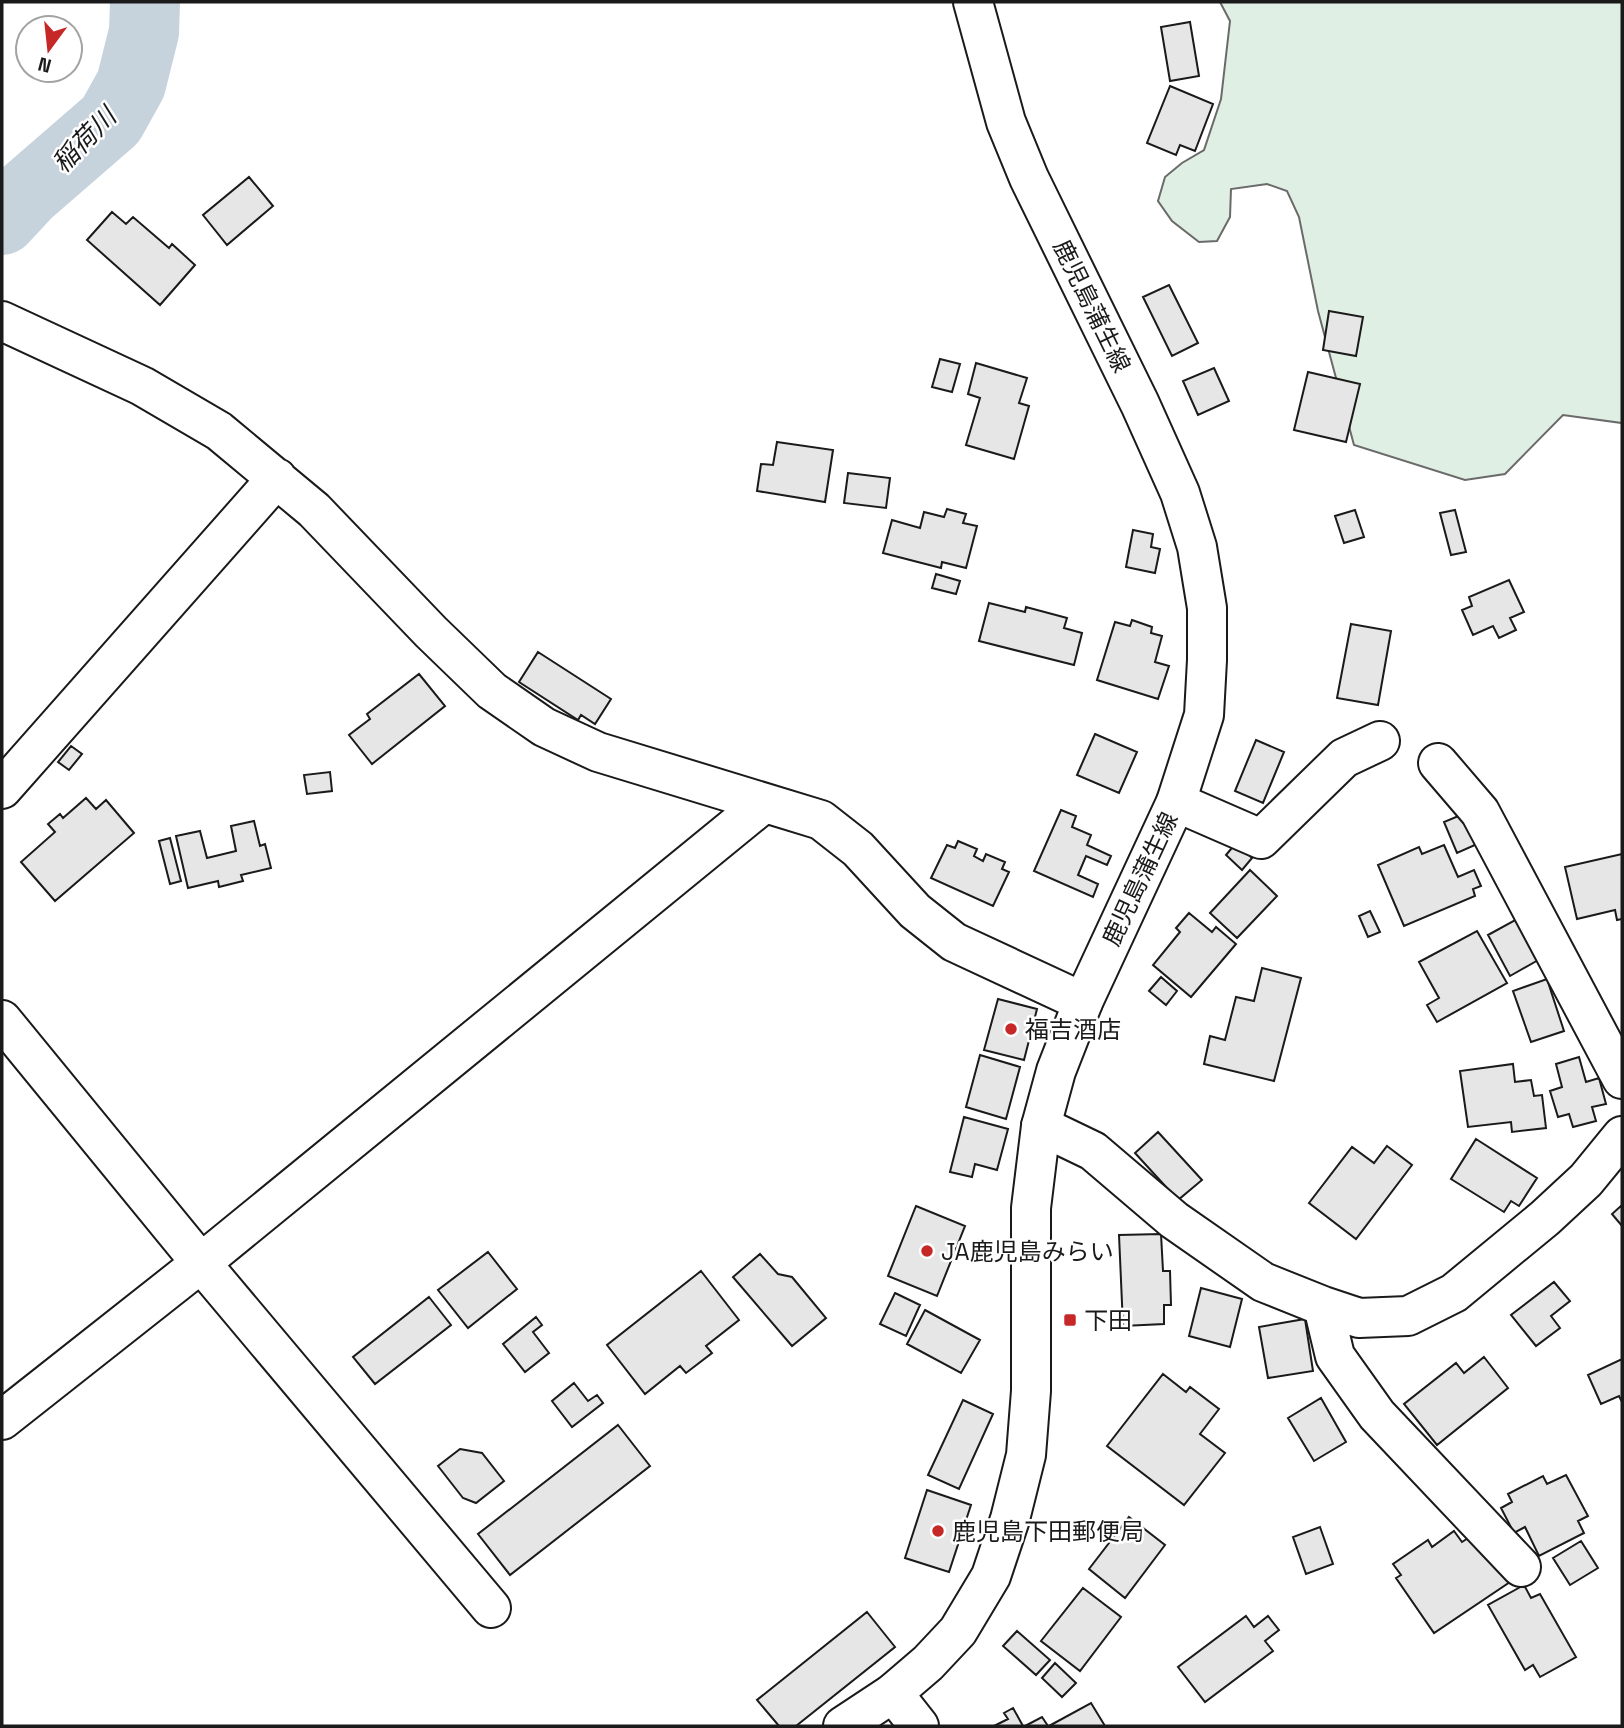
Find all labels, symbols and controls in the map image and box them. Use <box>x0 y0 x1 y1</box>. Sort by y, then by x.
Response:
north arrow <box>14 14 84 84</box>
text: N <box>35 51 54 79</box>
water label: 稲荷川 <box>45 98 125 180</box>
street label: 鹿児島蒲生線 <box>1047 234 1137 378</box>
street label: 鹿児島蒲生線 <box>1096 807 1184 951</box>
place label: 福吉酒店 <box>1025 1014 1121 1045</box>
marker: 福吉酒店 <box>1003 1021 1019 1037</box>
place label: JA鹿児島みらい <box>941 1236 1114 1267</box>
marker: JA鹿児島みらい <box>919 1243 935 1259</box>
place label: 下田 <box>1084 1305 1132 1336</box>
marker: 下田 <box>1062 1312 1078 1328</box>
place label: 鹿児島下田郵便局 <box>952 1516 1144 1547</box>
marker: 鹿児島下田郵便局 <box>930 1523 946 1539</box>

